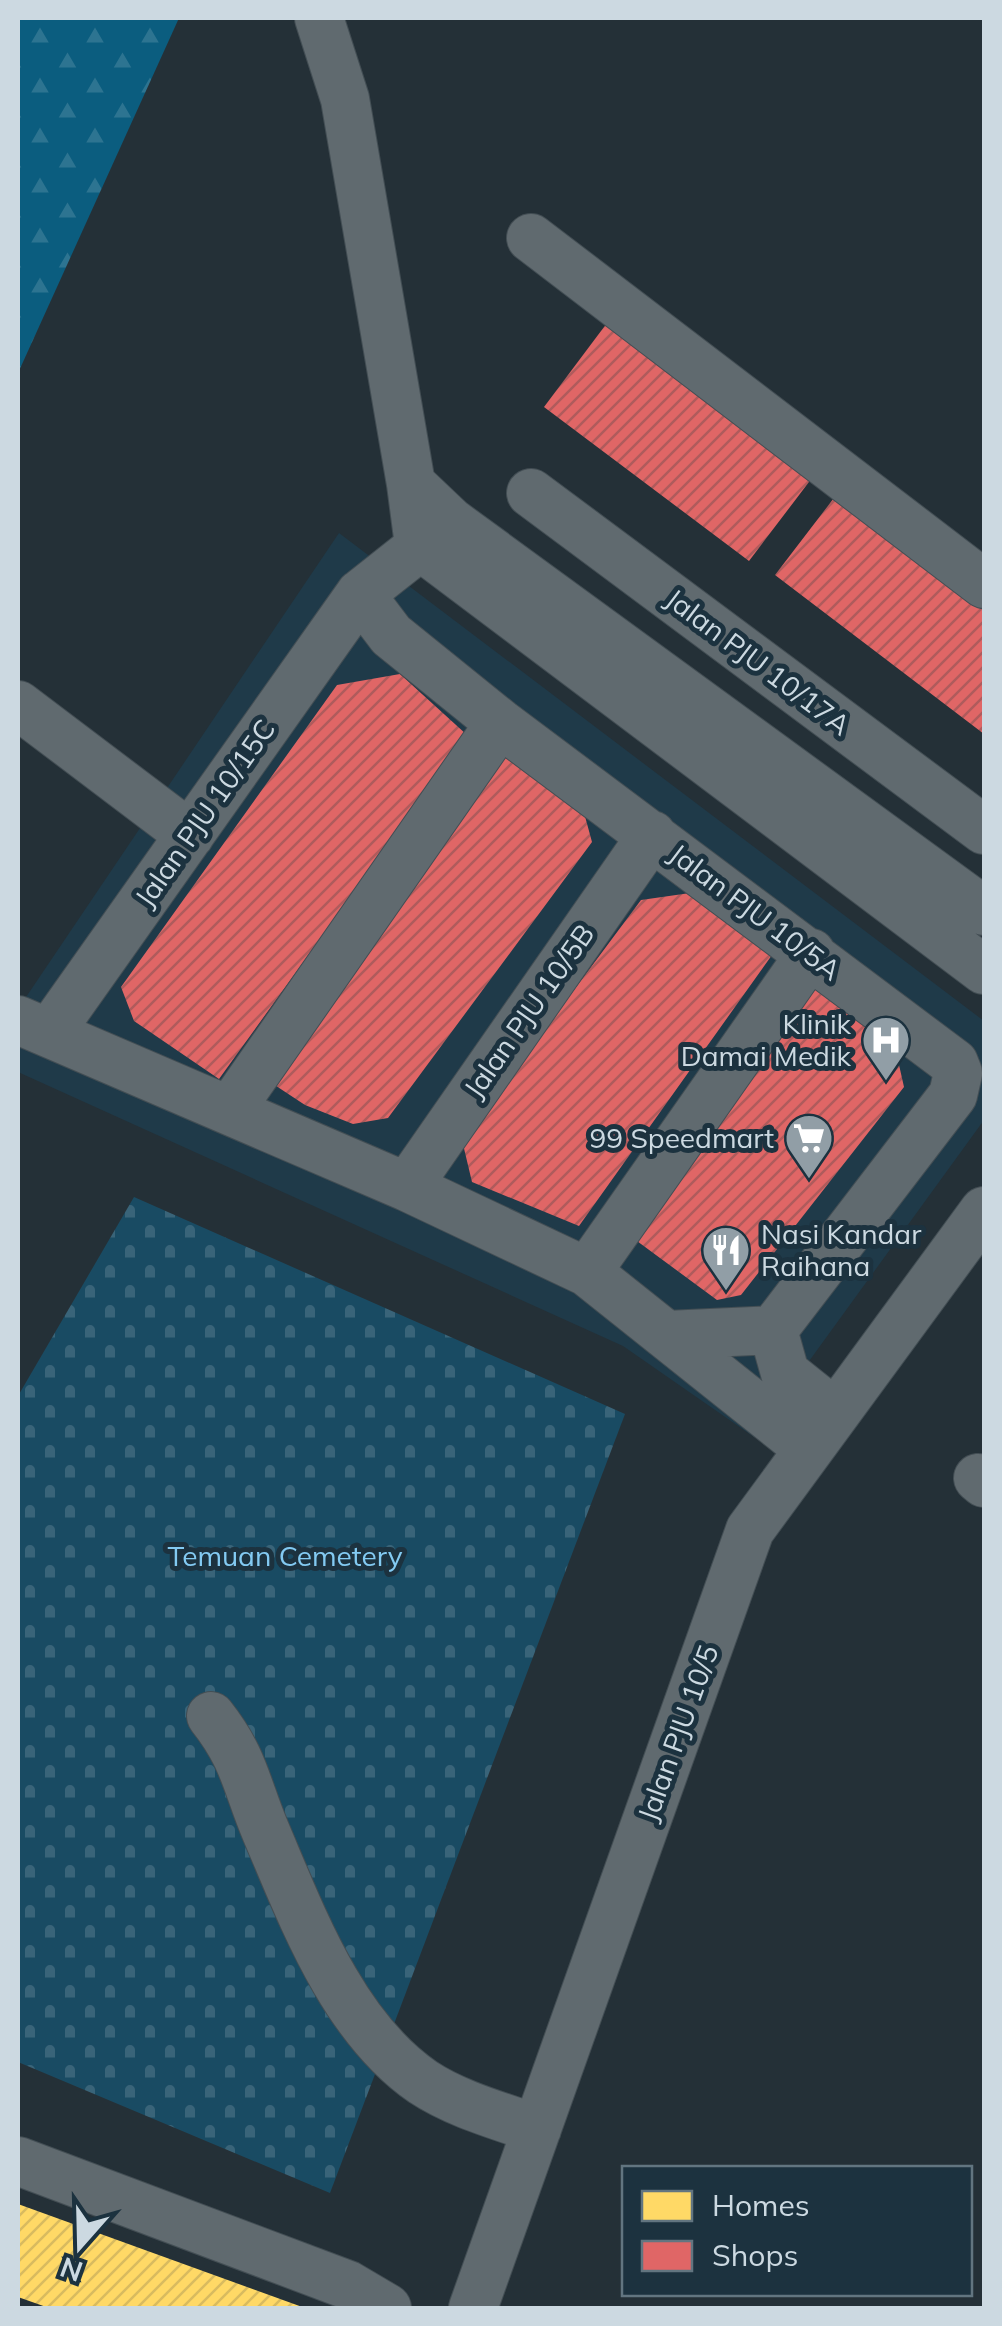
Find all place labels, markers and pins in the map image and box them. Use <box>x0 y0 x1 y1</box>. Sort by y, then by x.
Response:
place label: Klinik Damai Medik <box>681 1006 852 1073</box>
hospital icon: Klinik Damai Medik <box>860 1014 912 1082</box>
supermarket icon: 99 Speedmart <box>783 1112 835 1180</box>
place label: 99 Speedmart <box>589 1120 774 1155</box>
place label: Nasi Kandar Raihana <box>761 1216 922 1283</box>
restaurant icon: Nasi Kandar Raihana <box>700 1224 752 1292</box>

